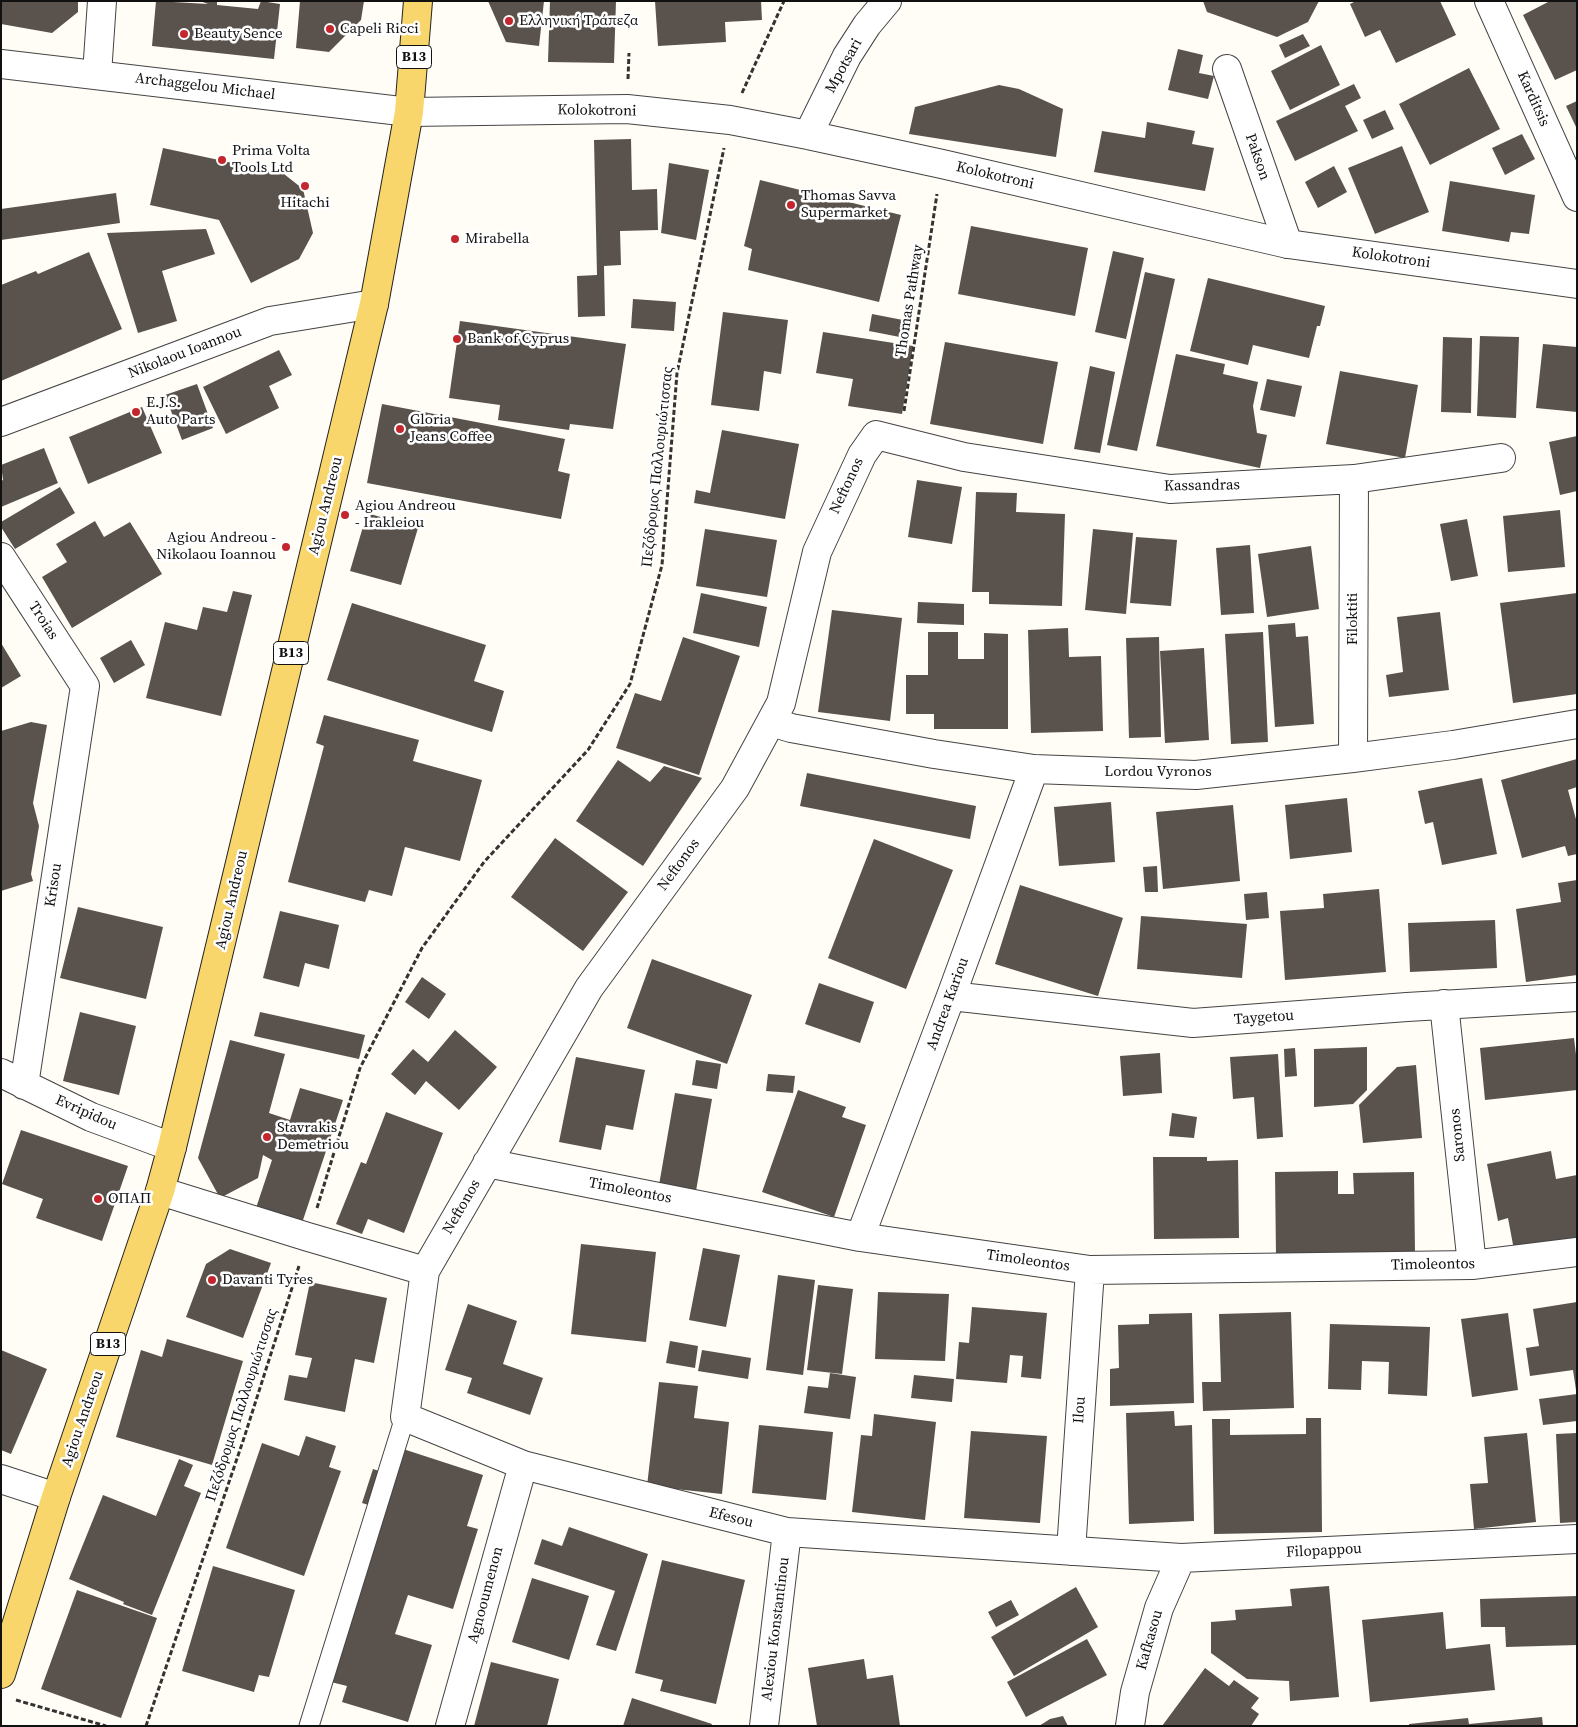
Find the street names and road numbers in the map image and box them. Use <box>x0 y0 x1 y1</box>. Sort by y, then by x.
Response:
street label: Mpotsari <box>822 36 866 96</box>
road number: B13 <box>396 46 432 68</box>
street label: Karditsis <box>1513 68 1553 130</box>
street label: Archaggelou Michael <box>134 69 276 105</box>
street label: Kolokotroni <box>557 101 637 121</box>
street label: Pakson <box>1241 131 1273 183</box>
street label: Kolokotroni <box>954 158 1036 194</box>
street label: Thomas Pathway <box>892 243 928 359</box>
street label: Kolokotroni <box>1351 244 1431 272</box>
street label: Nikolaou Ioannou <box>126 323 244 383</box>
street label: Πεζόδρομος Παλλουριώτισσας <box>639 366 677 568</box>
street label: Agiou Andreou <box>305 455 347 557</box>
street label: Neftonos <box>826 455 868 517</box>
street label: Kassandras <box>1164 476 1240 496</box>
street label: Filoktiti <box>1344 593 1362 645</box>
street label: Troias <box>24 599 62 643</box>
road number: B13 <box>274 641 308 664</box>
street label: Lordou Vyronos <box>1104 763 1212 781</box>
street label: Neftonos <box>654 835 704 895</box>
street label: Agiou Andreou <box>212 849 252 951</box>
street label: Krisou <box>42 862 66 908</box>
street label: Andrea Kariou <box>923 955 973 1053</box>
street label: Taygetou <box>1233 1007 1295 1029</box>
street label: Evripidou <box>52 1091 120 1135</box>
street label: Saronos <box>1446 1107 1470 1163</box>
street label: Timoleontos <box>587 1174 673 1208</box>
street label: Neftonos <box>439 1176 485 1238</box>
street label: Timoleontos <box>985 1246 1071 1276</box>
street label: Timoleontos <box>1391 1255 1475 1275</box>
street label: Πεζόδρομος Παλλουριώτισσας <box>202 1306 282 1504</box>
road number: B13 <box>90 1332 126 1356</box>
street label: Agiou Andreou <box>58 1368 108 1470</box>
street label: Ilou <box>1070 1396 1090 1424</box>
street label: Efesou <box>707 1504 755 1532</box>
street label: Filopappou <box>1286 1540 1362 1562</box>
street label: Agnooumenon <box>464 1545 508 1645</box>
street label: Alexiou Konstantinou <box>758 1556 794 1702</box>
street label: Kafkasou <box>1133 1608 1167 1672</box>

